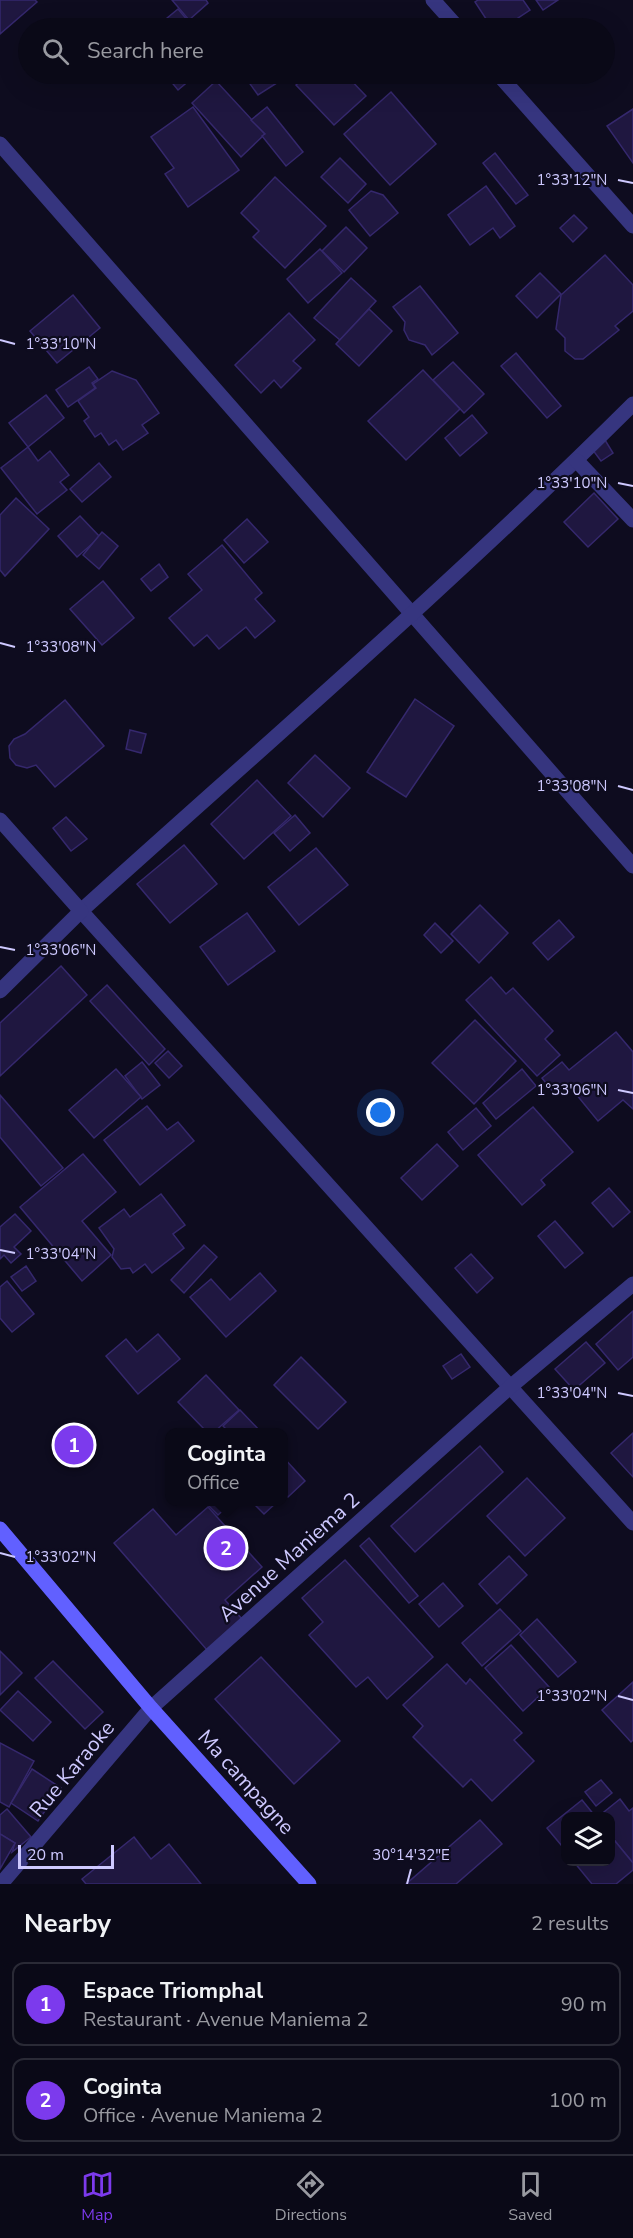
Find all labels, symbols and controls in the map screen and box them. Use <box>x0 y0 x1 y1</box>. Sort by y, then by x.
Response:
search box <box>18 18 615 84</box>
icon: search <box>39 35 72 68</box>
text: Search here <box>87 36 204 66</box>
text: 1°33'12"N <box>537 170 607 190</box>
text: 1°33'10"N <box>26 334 96 354</box>
text: 1°33'10"N <box>537 473 607 493</box>
text: 1°33'08"N <box>26 637 96 657</box>
text: 1°33'08"N <box>537 776 607 796</box>
text: 1°33'06"N <box>26 940 96 960</box>
text: 1°33'06"N <box>537 1080 607 1100</box>
your location <box>366 1098 395 1127</box>
text: 1°33'04"N <box>26 1244 96 1264</box>
text: 1°33'04"N <box>537 1383 607 1403</box>
pin: 1 <box>54 1422 94 1468</box>
popup <box>165 1428 288 1506</box>
text: Coginta <box>187 1439 266 1469</box>
text: Office <box>187 1469 240 1496</box>
street label: Avenue Maniema 2 <box>213 1487 365 1627</box>
pin: 2 <box>206 1526 246 1570</box>
text: 1°33'02"N <box>26 1547 96 1567</box>
text: 1°33'02"N <box>537 1686 607 1706</box>
street label: Rue Karaoke <box>23 1715 121 1823</box>
street label: Ma campagne <box>191 1724 301 1840</box>
map controls <box>561 1812 615 1866</box>
button: layers <box>561 1812 615 1866</box>
scale bar <box>18 1842 114 1870</box>
text: 20 m <box>27 1844 64 1866</box>
text: 30°14'32"E <box>372 1845 450 1865</box>
text: Nearby <box>24 1906 111 1941</box>
text: 2 results <box>531 1910 609 1937</box>
text: Espace Triomphal <box>83 1976 263 2006</box>
text: 1 <box>40 1991 52 2018</box>
text: 90 m <box>561 1991 607 2018</box>
text: Restaurant · Avenue Maniema 2 <box>83 2006 368 2033</box>
text: Coginta <box>83 2072 162 2102</box>
text: 2 <box>40 2087 52 2114</box>
text: 100 m <box>549 2087 607 2114</box>
text: Office · Avenue Maniema 2 <box>83 2102 323 2129</box>
tab: Map <box>81 2168 114 2226</box>
tab: Directions <box>275 2168 347 2226</box>
tab: Saved <box>508 2168 552 2226</box>

